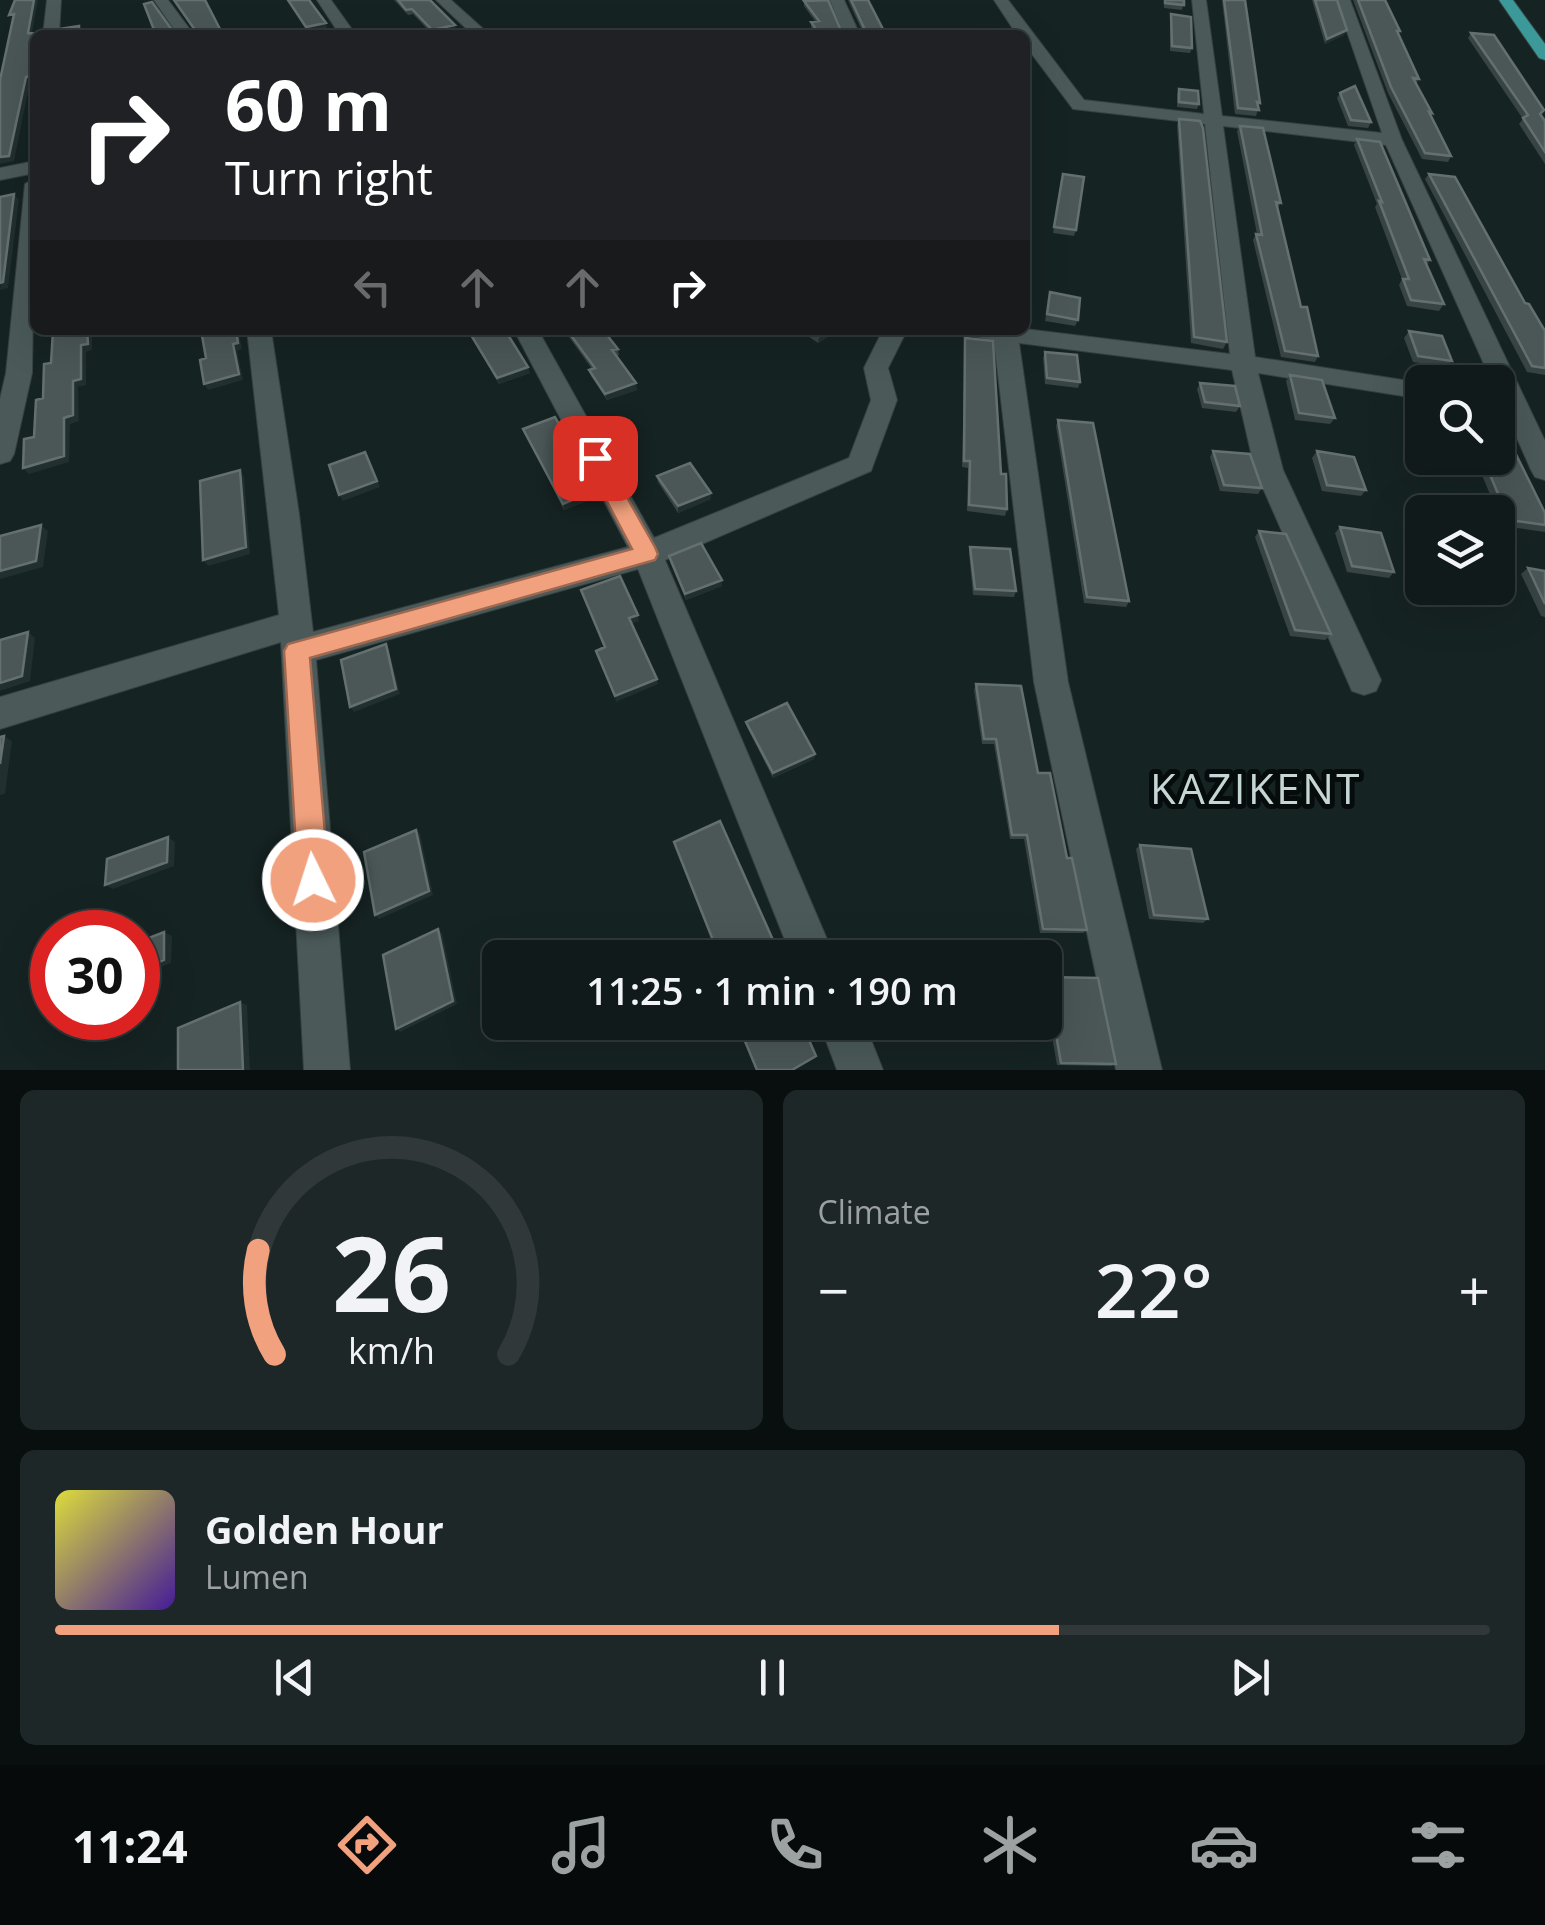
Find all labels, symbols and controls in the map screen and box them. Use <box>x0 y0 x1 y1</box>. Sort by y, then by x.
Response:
text: 60 m <box>225 56 392 152</box>
icon: right <box>60 70 190 200</box>
text: Turn right <box>225 147 433 208</box>
icon: left <box>345 260 400 315</box>
icon: ahead <box>450 260 505 315</box>
icon: ahead <box>555 260 610 315</box>
icon: right <box>660 260 715 315</box>
map controls <box>1405 365 1515 605</box>
button: search <box>1405 365 1515 475</box>
pin <box>553 416 638 501</box>
icon: arrive <box>568 431 623 486</box>
button: layers <box>1405 495 1515 605</box>
district label: KAZIKENT <box>1150 759 1362 816</box>
position arrow <box>261 828 365 932</box>
speed limit sign: 30 <box>30 910 160 1040</box>
text: 11:25 · 1 min · 190 m <box>586 964 958 1016</box>
text: Climate <box>818 1190 931 1233</box>
text: 26 <box>332 1201 451 1342</box>
text: 22° <box>1095 1238 1213 1340</box>
text: − <box>818 1252 849 1327</box>
text: + <box>1459 1252 1490 1327</box>
text: km/h <box>348 1326 435 1374</box>
text: Golden Hour <box>205 1503 444 1555</box>
text: Lumen <box>205 1555 309 1598</box>
icon: previous <box>267 1650 322 1705</box>
icon: pause <box>745 1650 800 1705</box>
icon: next <box>1223 1650 1278 1705</box>
icon: directions <box>332 1810 402 1880</box>
icon: music <box>546 1810 616 1880</box>
icon: phone <box>760 1810 830 1880</box>
icon: climate <box>975 1810 1045 1880</box>
icon: car <box>1189 1810 1259 1880</box>
icon: filters <box>1403 1810 1473 1880</box>
text: 11:24 <box>72 1815 188 1876</box>

